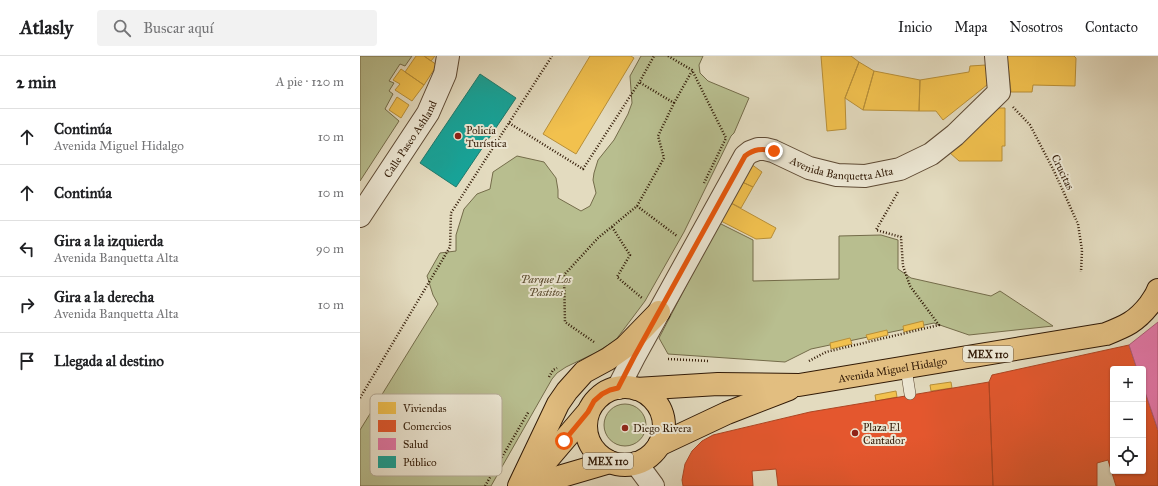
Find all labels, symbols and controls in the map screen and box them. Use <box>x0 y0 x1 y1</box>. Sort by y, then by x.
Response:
search box <box>97 10 377 46</box>
text: Atlasly <box>20 16 73 39</box>
icon: search <box>111 17 133 39</box>
text: Buscar aquí <box>143 19 214 37</box>
text: Inicio <box>898 19 932 36</box>
text: Mapa <box>954 19 987 36</box>
text: Nosotros <box>1009 19 1063 36</box>
text: Contacto <box>1085 19 1138 36</box>
text: 2 min <box>16 72 56 93</box>
text: A pie · 120 m <box>276 74 344 90</box>
street label: Calle Paseo Ashland <box>381 98 440 180</box>
text: Continúa <box>54 120 112 138</box>
place label: Policía Turística <box>466 124 507 150</box>
icon: ahead <box>16 126 38 148</box>
text: 10 m <box>318 129 344 145</box>
marker: Policía Turística <box>453 131 463 141</box>
text: Avenida Miguel Hidalgo <box>54 138 184 154</box>
route end <box>765 142 783 160</box>
street label: Crucitas <box>1048 152 1077 192</box>
street label: Avenida Banquetta Alta <box>787 153 895 183</box>
icon: ahead <box>16 182 38 204</box>
text: Continúa <box>54 184 112 202</box>
text: 10 m <box>318 185 344 201</box>
text: Gira a la izquierda <box>54 232 163 250</box>
icon: left <box>16 238 38 260</box>
text: 90 m <box>316 241 344 257</box>
text: Avenida Banquetta Alta <box>54 250 179 266</box>
park label: Parque Los Pastitos <box>521 273 572 299</box>
text: Gira a la derecha <box>54 288 154 306</box>
icon: right <box>16 294 38 316</box>
text: 10 m <box>318 297 344 313</box>
text: Avenida Banquetta Alta <box>54 306 179 322</box>
road number: MEX 110 <box>963 346 1013 362</box>
icon: arrive <box>16 350 38 372</box>
text: Llegada al destino <box>54 352 164 370</box>
street label: Avenida Miguel Hidalgo <box>836 354 948 386</box>
map controls <box>1110 366 1146 474</box>
button: + <box>1110 366 1146 402</box>
legend <box>370 394 502 476</box>
text: Viviendas <box>402 402 447 415</box>
button: − <box>1110 402 1146 438</box>
text: Comercios <box>403 420 451 433</box>
place label: Plaza El Cantador <box>863 421 906 447</box>
place label: Diego Rivera <box>633 422 692 435</box>
marker: Diego Rivera <box>620 423 630 433</box>
marker: Plaza El Cantador <box>850 428 860 438</box>
route start <box>555 432 573 450</box>
text: Salud <box>403 438 429 451</box>
button: locate <box>1110 438 1146 474</box>
road number: MEX 110 <box>583 453 633 469</box>
text: Público <box>403 456 437 469</box>

